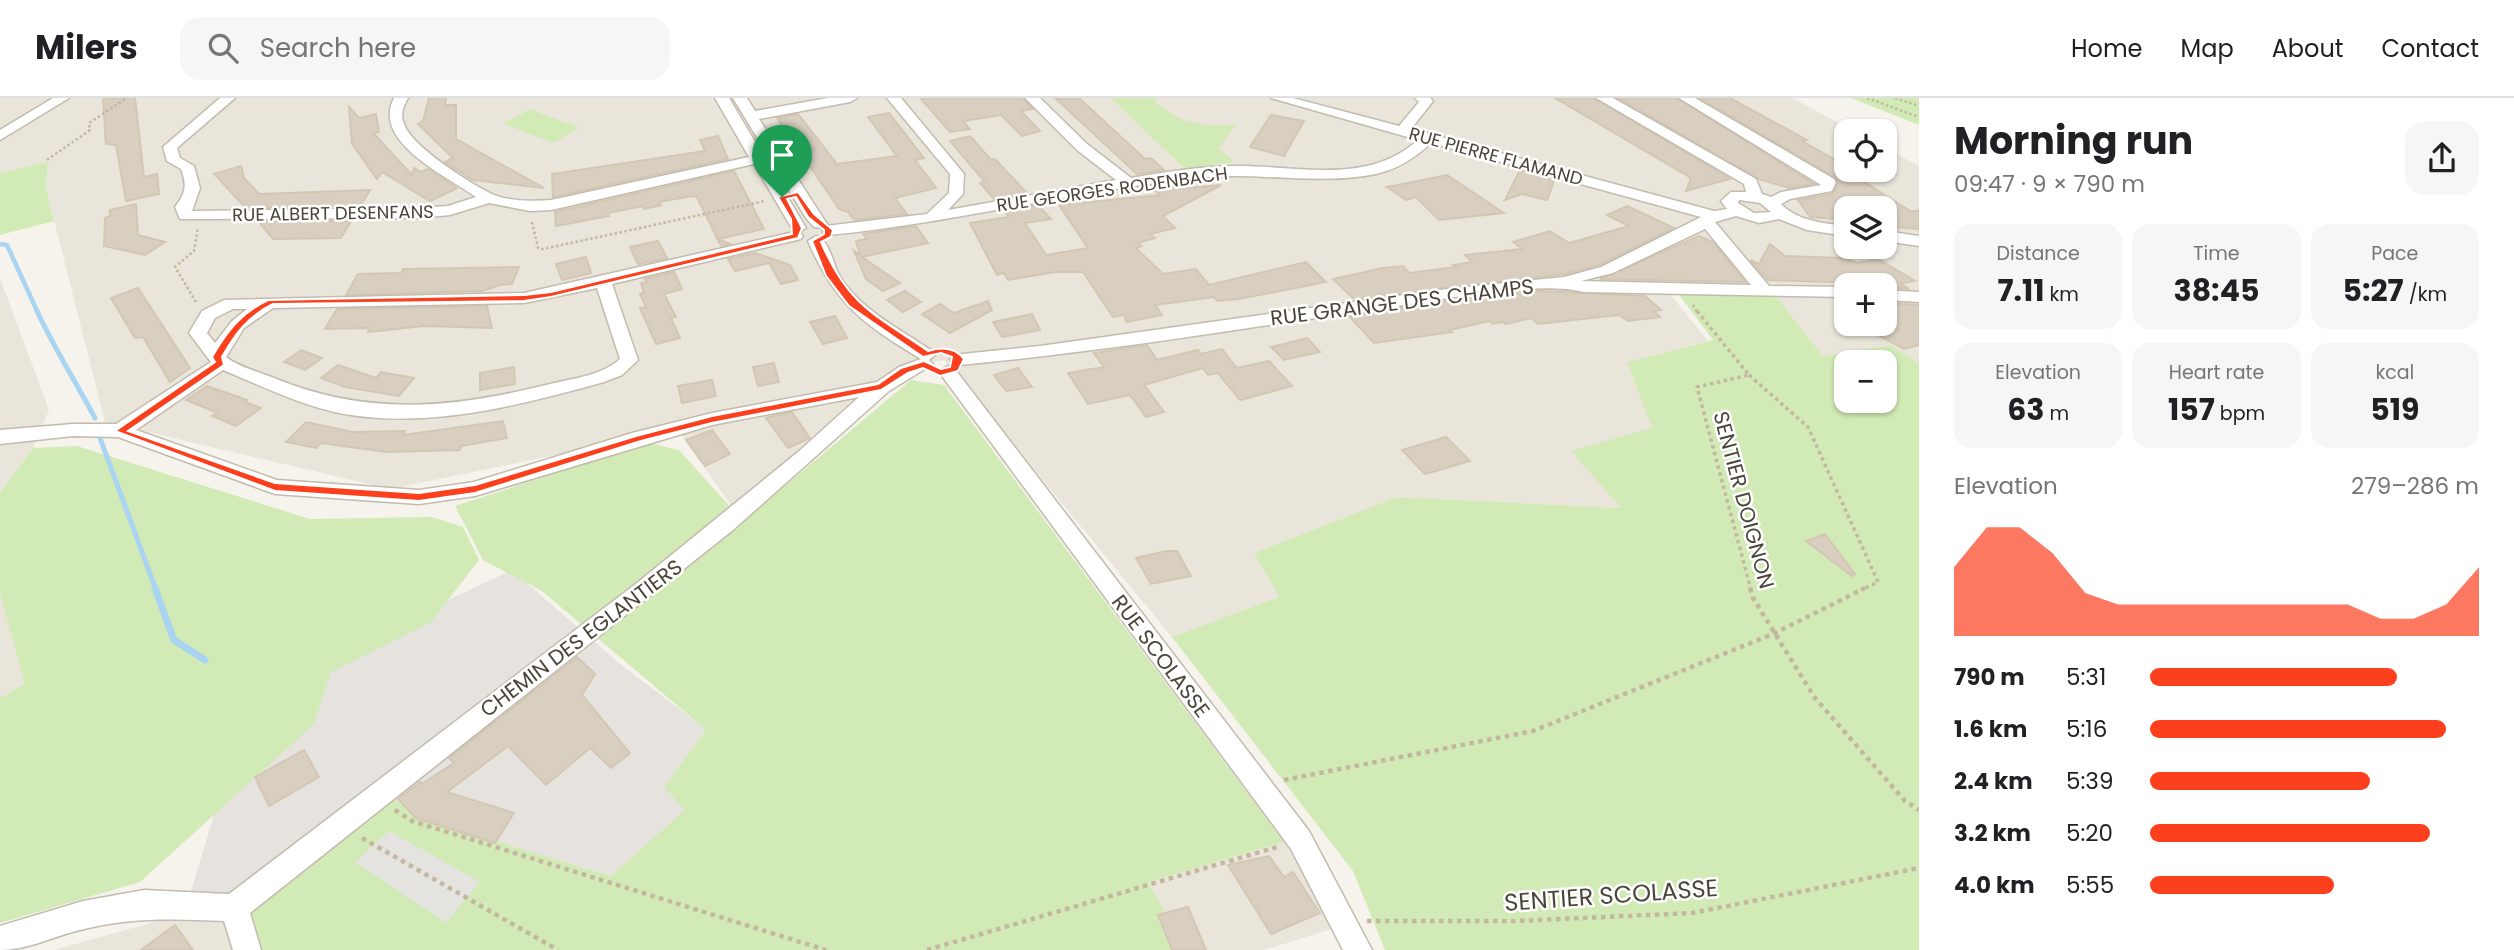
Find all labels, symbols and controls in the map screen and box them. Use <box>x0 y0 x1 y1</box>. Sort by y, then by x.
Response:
search box <box>180 17 670 80</box>
text: Milers <box>35 24 138 71</box>
icon: search <box>204 29 242 67</box>
text: Search here <box>260 30 416 66</box>
text: Home <box>2071 32 2143 65</box>
text: Map <box>2181 32 2234 65</box>
text: About <box>2272 32 2343 65</box>
text: Contact <box>2381 32 2479 65</box>
text: Morning run <box>1954 114 2193 167</box>
map controls <box>1834 119 1897 413</box>
button: locate <box>1834 119 1897 182</box>
street label: RUE PIERRE FLAMAND <box>1406 121 1586 191</box>
button: share <box>2405 121 2479 195</box>
pin <box>752 125 812 197</box>
icon: arrive <box>763 136 801 174</box>
street label: RUE GEORGES RODENBACH <box>995 160 1229 218</box>
text: 09:47 · 9 × 790 m <box>1954 168 2145 200</box>
button: layers <box>1834 196 1897 259</box>
street label: RUE ALBERT DESENFANS <box>232 199 434 227</box>
text: Distance <box>1997 240 2080 267</box>
text: Time <box>2193 240 2240 267</box>
text: Pace <box>2371 240 2418 267</box>
text: 7.11 <box>1997 269 2044 312</box>
text: 38:45 <box>2174 269 2259 312</box>
text: 5:27 <box>2342 269 2404 312</box>
street label: RUE GRANGE DES CHAMPS <box>1269 271 1535 333</box>
button: + <box>1834 273 1897 336</box>
text: km <box>2044 281 2079 308</box>
text: /km <box>2404 281 2447 308</box>
button: − <box>1834 350 1897 413</box>
text: Elevation <box>1995 359 2081 386</box>
text: Heart rate <box>2169 359 2264 386</box>
text: kcal <box>2375 359 2414 386</box>
text: 63 <box>2007 388 2044 431</box>
text: 157 <box>2168 388 2215 431</box>
text: 519 <box>2370 388 2419 431</box>
text: m <box>2044 400 2069 427</box>
text: bpm <box>2215 400 2265 427</box>
street label: SENTIER DOIGNON <box>1706 408 1782 592</box>
text: Elevation <box>1954 470 2058 502</box>
text: 279–286 m <box>2351 470 2479 502</box>
street label: CHEMIN DES EGLANTIERS <box>474 552 688 724</box>
street label: RUE SCOLASSE <box>1105 589 1217 723</box>
text: 790 m <box>1954 661 2025 693</box>
text: 5:31 <box>2066 661 2106 693</box>
text: 1.6 km <box>1954 713 2027 745</box>
text: 5:16 <box>2066 713 2107 745</box>
text: 2.4 km <box>1954 765 2033 797</box>
text: 5:39 <box>2066 765 2113 797</box>
text: 3.2 km <box>1954 817 2031 849</box>
text: 5:20 <box>2066 817 2113 849</box>
text: 4.0 km <box>1954 869 2035 901</box>
text: 5:55 <box>2066 869 2114 901</box>
street label: SENTIER SCOLASSE <box>1503 871 1719 919</box>

